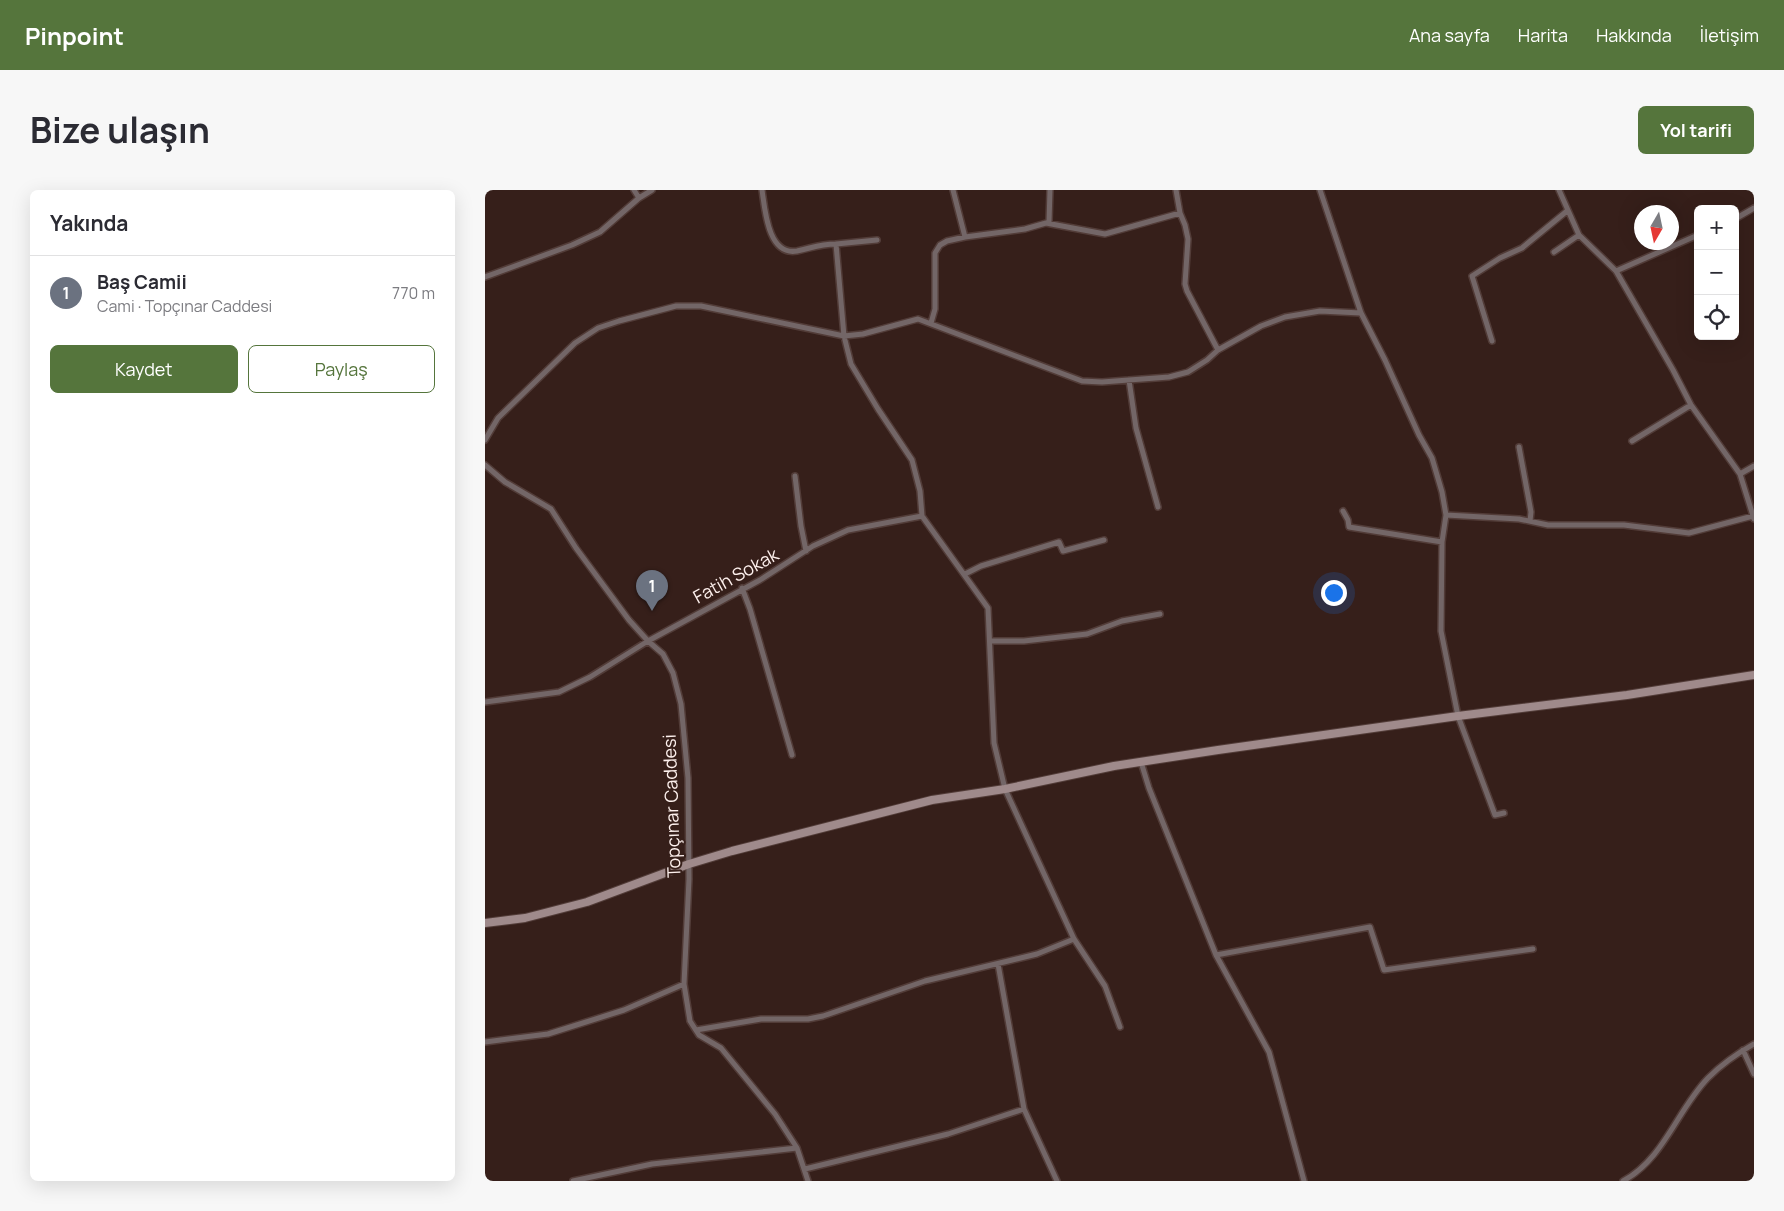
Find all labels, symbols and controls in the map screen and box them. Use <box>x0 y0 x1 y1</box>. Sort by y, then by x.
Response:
text: Pinpoint <box>25 19 124 52</box>
text: Ana sayfa <box>1409 23 1490 47</box>
text: Harita <box>1518 23 1568 47</box>
text: Hakkında <box>1596 23 1672 47</box>
text: İletişim <box>1700 23 1759 47</box>
text: Bize ulaşın <box>30 106 210 154</box>
button: Yol tarifi <box>1638 106 1754 154</box>
north arrow <box>1634 205 1679 250</box>
map controls <box>1694 205 1739 340</box>
button: + <box>1694 205 1739 250</box>
text: Yakında <box>50 209 128 237</box>
button: − <box>1694 250 1739 295</box>
text: Baş Camii <box>97 269 187 295</box>
text: 1 <box>62 282 70 304</box>
text: 770 m <box>392 282 435 304</box>
text: Cami · Topçınar Caddesi <box>97 295 272 317</box>
button: locate <box>1694 295 1739 340</box>
button: Kaydet <box>50 345 238 393</box>
button: Paylaş <box>248 345 435 393</box>
street label: Fatih Sokak <box>689 541 783 608</box>
pin: 1 <box>636 570 668 611</box>
your location <box>1321 580 1347 606</box>
street label: Topçınar Caddesi <box>657 734 686 878</box>

